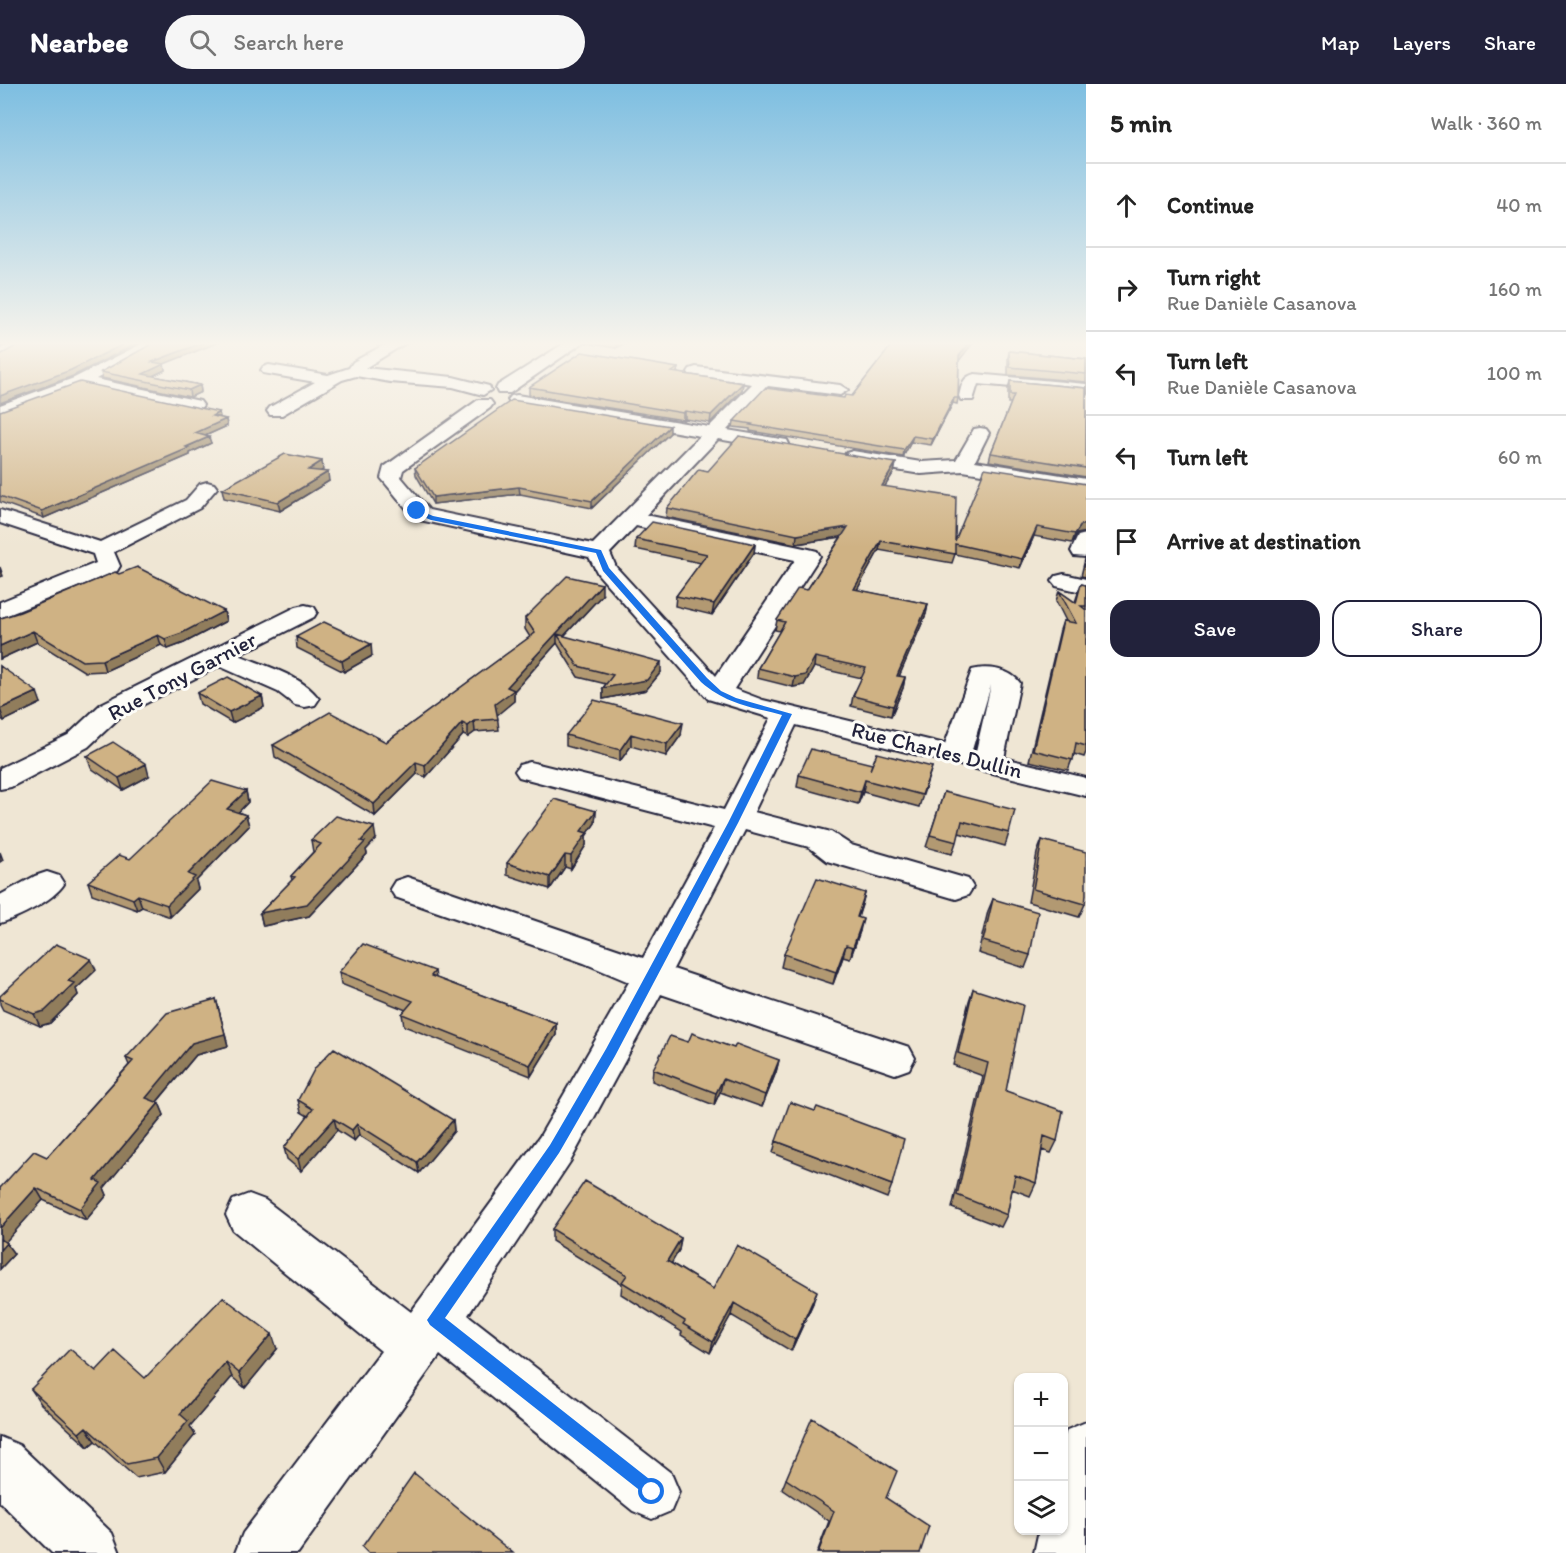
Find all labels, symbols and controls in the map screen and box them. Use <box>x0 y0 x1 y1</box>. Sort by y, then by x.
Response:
search box <box>165 15 585 69</box>
text: Nearbee <box>30 25 129 59</box>
icon: search <box>186 26 219 59</box>
text: Search here <box>234 29 344 56</box>
text: Map <box>1321 30 1360 55</box>
text: Layers <box>1393 30 1451 55</box>
text: Share <box>1484 30 1536 55</box>
text: 5 min <box>1110 107 1172 139</box>
text: Walk · 360 m <box>1430 111 1542 135</box>
icon: ahead <box>1110 189 1143 222</box>
text: Continue <box>1167 192 1254 219</box>
text: 40 m <box>1496 193 1542 217</box>
text: Turn right <box>1167 264 1261 291</box>
icon: right <box>1110 273 1143 306</box>
text: 160 m <box>1489 277 1542 301</box>
text: Rue Danièle Casanova <box>1167 291 1357 315</box>
text: Turn left <box>1167 348 1248 375</box>
icon: left <box>1110 357 1143 390</box>
text: 100 m <box>1487 361 1542 385</box>
text: Rue Danièle Casanova <box>1167 375 1357 399</box>
icon: left <box>1110 441 1143 474</box>
text: Turn left <box>1167 444 1248 471</box>
text: 60 m <box>1498 445 1542 469</box>
route end <box>403 497 429 523</box>
icon: arrive <box>1110 525 1143 558</box>
text: Arrive at destination <box>1167 528 1361 555</box>
button: Save <box>1110 600 1320 657</box>
button: Share <box>1332 600 1542 657</box>
street label: Rue Tony Garnier <box>103 625 262 727</box>
street label: Rue Charles Dullin <box>849 716 1026 784</box>
map controls <box>1014 1373 1068 1535</box>
button: + <box>1014 1373 1068 1427</box>
button: − <box>1014 1427 1068 1481</box>
route start <box>638 1478 664 1504</box>
button: layers <box>1014 1481 1068 1535</box>

